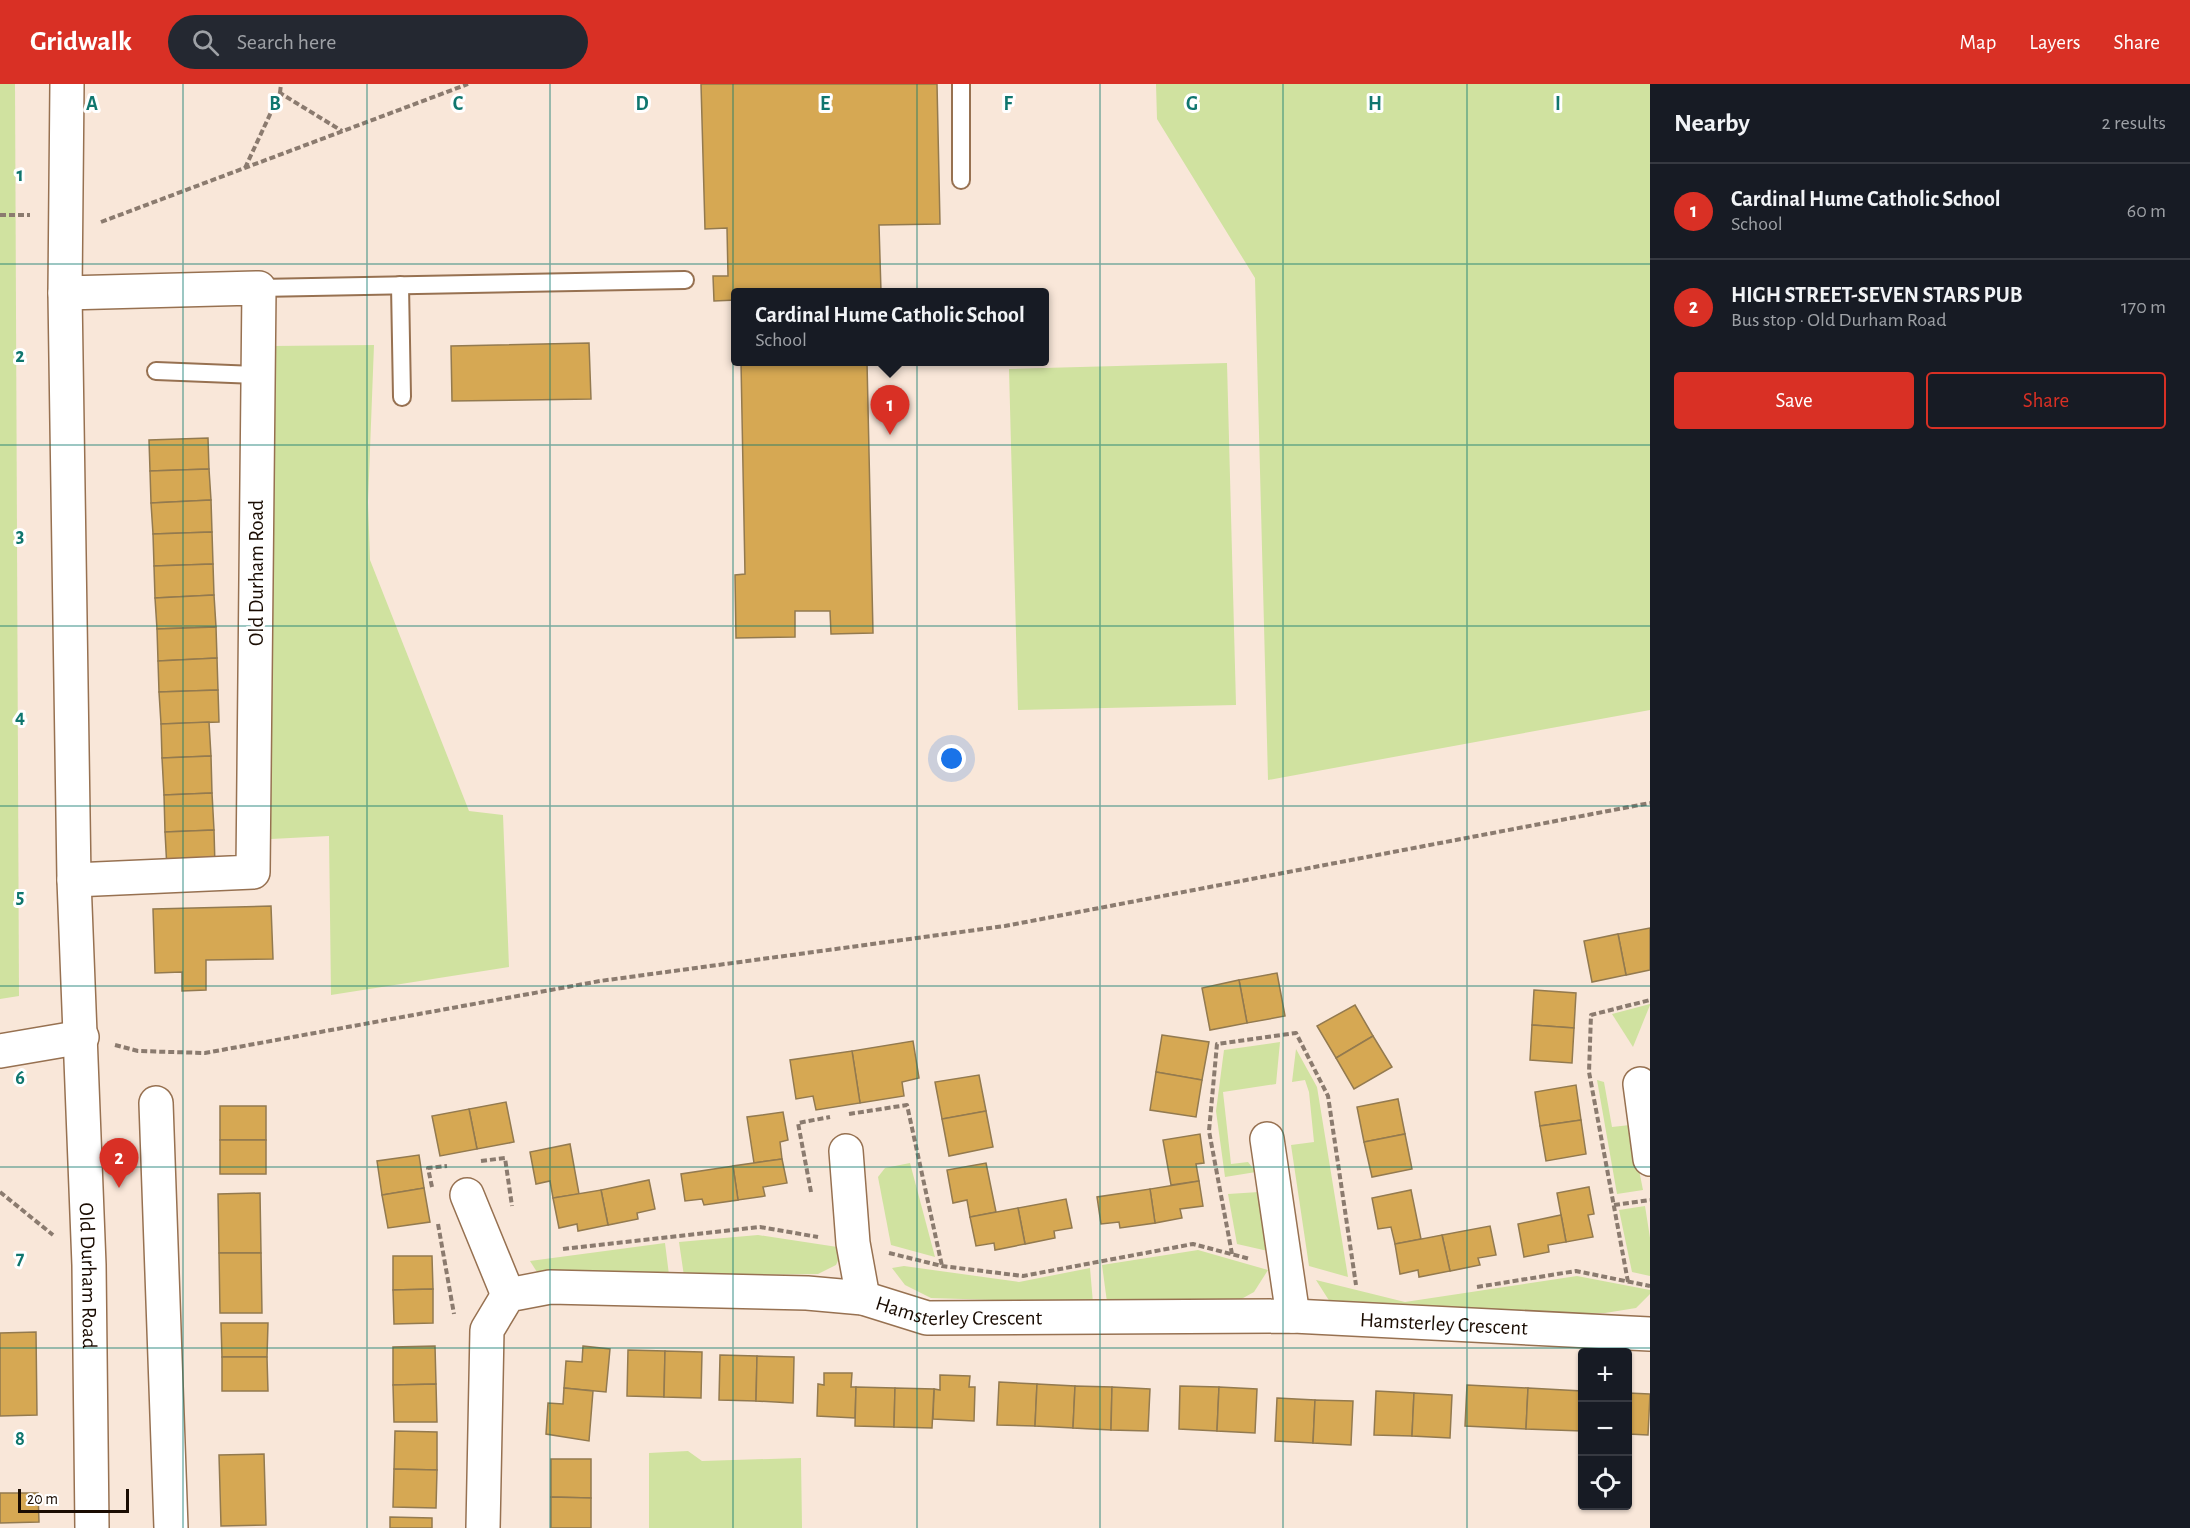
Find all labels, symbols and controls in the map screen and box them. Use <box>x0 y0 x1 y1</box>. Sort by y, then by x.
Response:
search box <box>168 15 588 69</box>
icon: search <box>189 26 222 59</box>
text: Gridwalk <box>30 28 132 56</box>
text: Search here <box>237 31 336 53</box>
text: Map <box>1960 32 1996 53</box>
text: Layers <box>2029 32 2080 53</box>
text: Share <box>2113 32 2160 53</box>
text: A <box>86 94 98 114</box>
text: B <box>269 94 281 114</box>
text: C <box>453 94 464 114</box>
text: D <box>635 94 649 114</box>
text: E <box>820 94 830 114</box>
text: F <box>1003 94 1013 114</box>
text: G <box>1186 94 1198 114</box>
text: H <box>1368 94 1382 114</box>
text: I <box>1555 94 1561 114</box>
text: Nearby <box>1674 110 1750 136</box>
text: 2 results <box>2102 113 2166 133</box>
text: 1 <box>16 165 24 185</box>
text: Cardinal Hume Catholic School <box>1731 188 2001 210</box>
text: 1 <box>1690 201 1697 221</box>
text: 60 m <box>2127 201 2166 221</box>
text: School <box>1731 214 1783 234</box>
text: HIGH STREET-SEVEN STARS PUB <box>1731 284 2022 306</box>
popup <box>731 288 1049 366</box>
text: 2 <box>1689 297 1698 317</box>
text: 170 m <box>2121 297 2166 317</box>
text: Cardinal Hume Catholic School <box>755 304 1025 326</box>
text: Bus stop · Old Durham Road <box>1731 310 1947 330</box>
text: School <box>755 330 807 350</box>
text: 2 <box>15 346 25 366</box>
button: Save <box>1674 372 1914 429</box>
button: Share <box>1926 372 2166 429</box>
pin: 1 <box>870 386 910 435</box>
street label: Old Durham Road <box>246 500 267 646</box>
text: 3 <box>16 526 24 546</box>
text: 4 <box>15 707 25 727</box>
your location <box>937 744 966 773</box>
text: 5 <box>16 887 24 907</box>
text: 6 <box>15 1068 25 1088</box>
pin: 2 <box>100 1138 138 1188</box>
street label: Old Durham Road <box>76 1202 100 1349</box>
text: 7 <box>16 1248 25 1268</box>
street label: Hamsterley Crescent <box>873 1293 1043 1329</box>
street label: Hamsterley Crescent <box>1359 1309 1529 1339</box>
map controls <box>1578 1348 1632 1510</box>
button: + <box>1578 1348 1632 1402</box>
button: − <box>1578 1402 1632 1456</box>
text: 8 <box>15 1429 25 1449</box>
button: locate <box>1578 1456 1632 1510</box>
scale bar <box>18 1486 129 1514</box>
text: 20 m <box>27 1491 58 1507</box>

